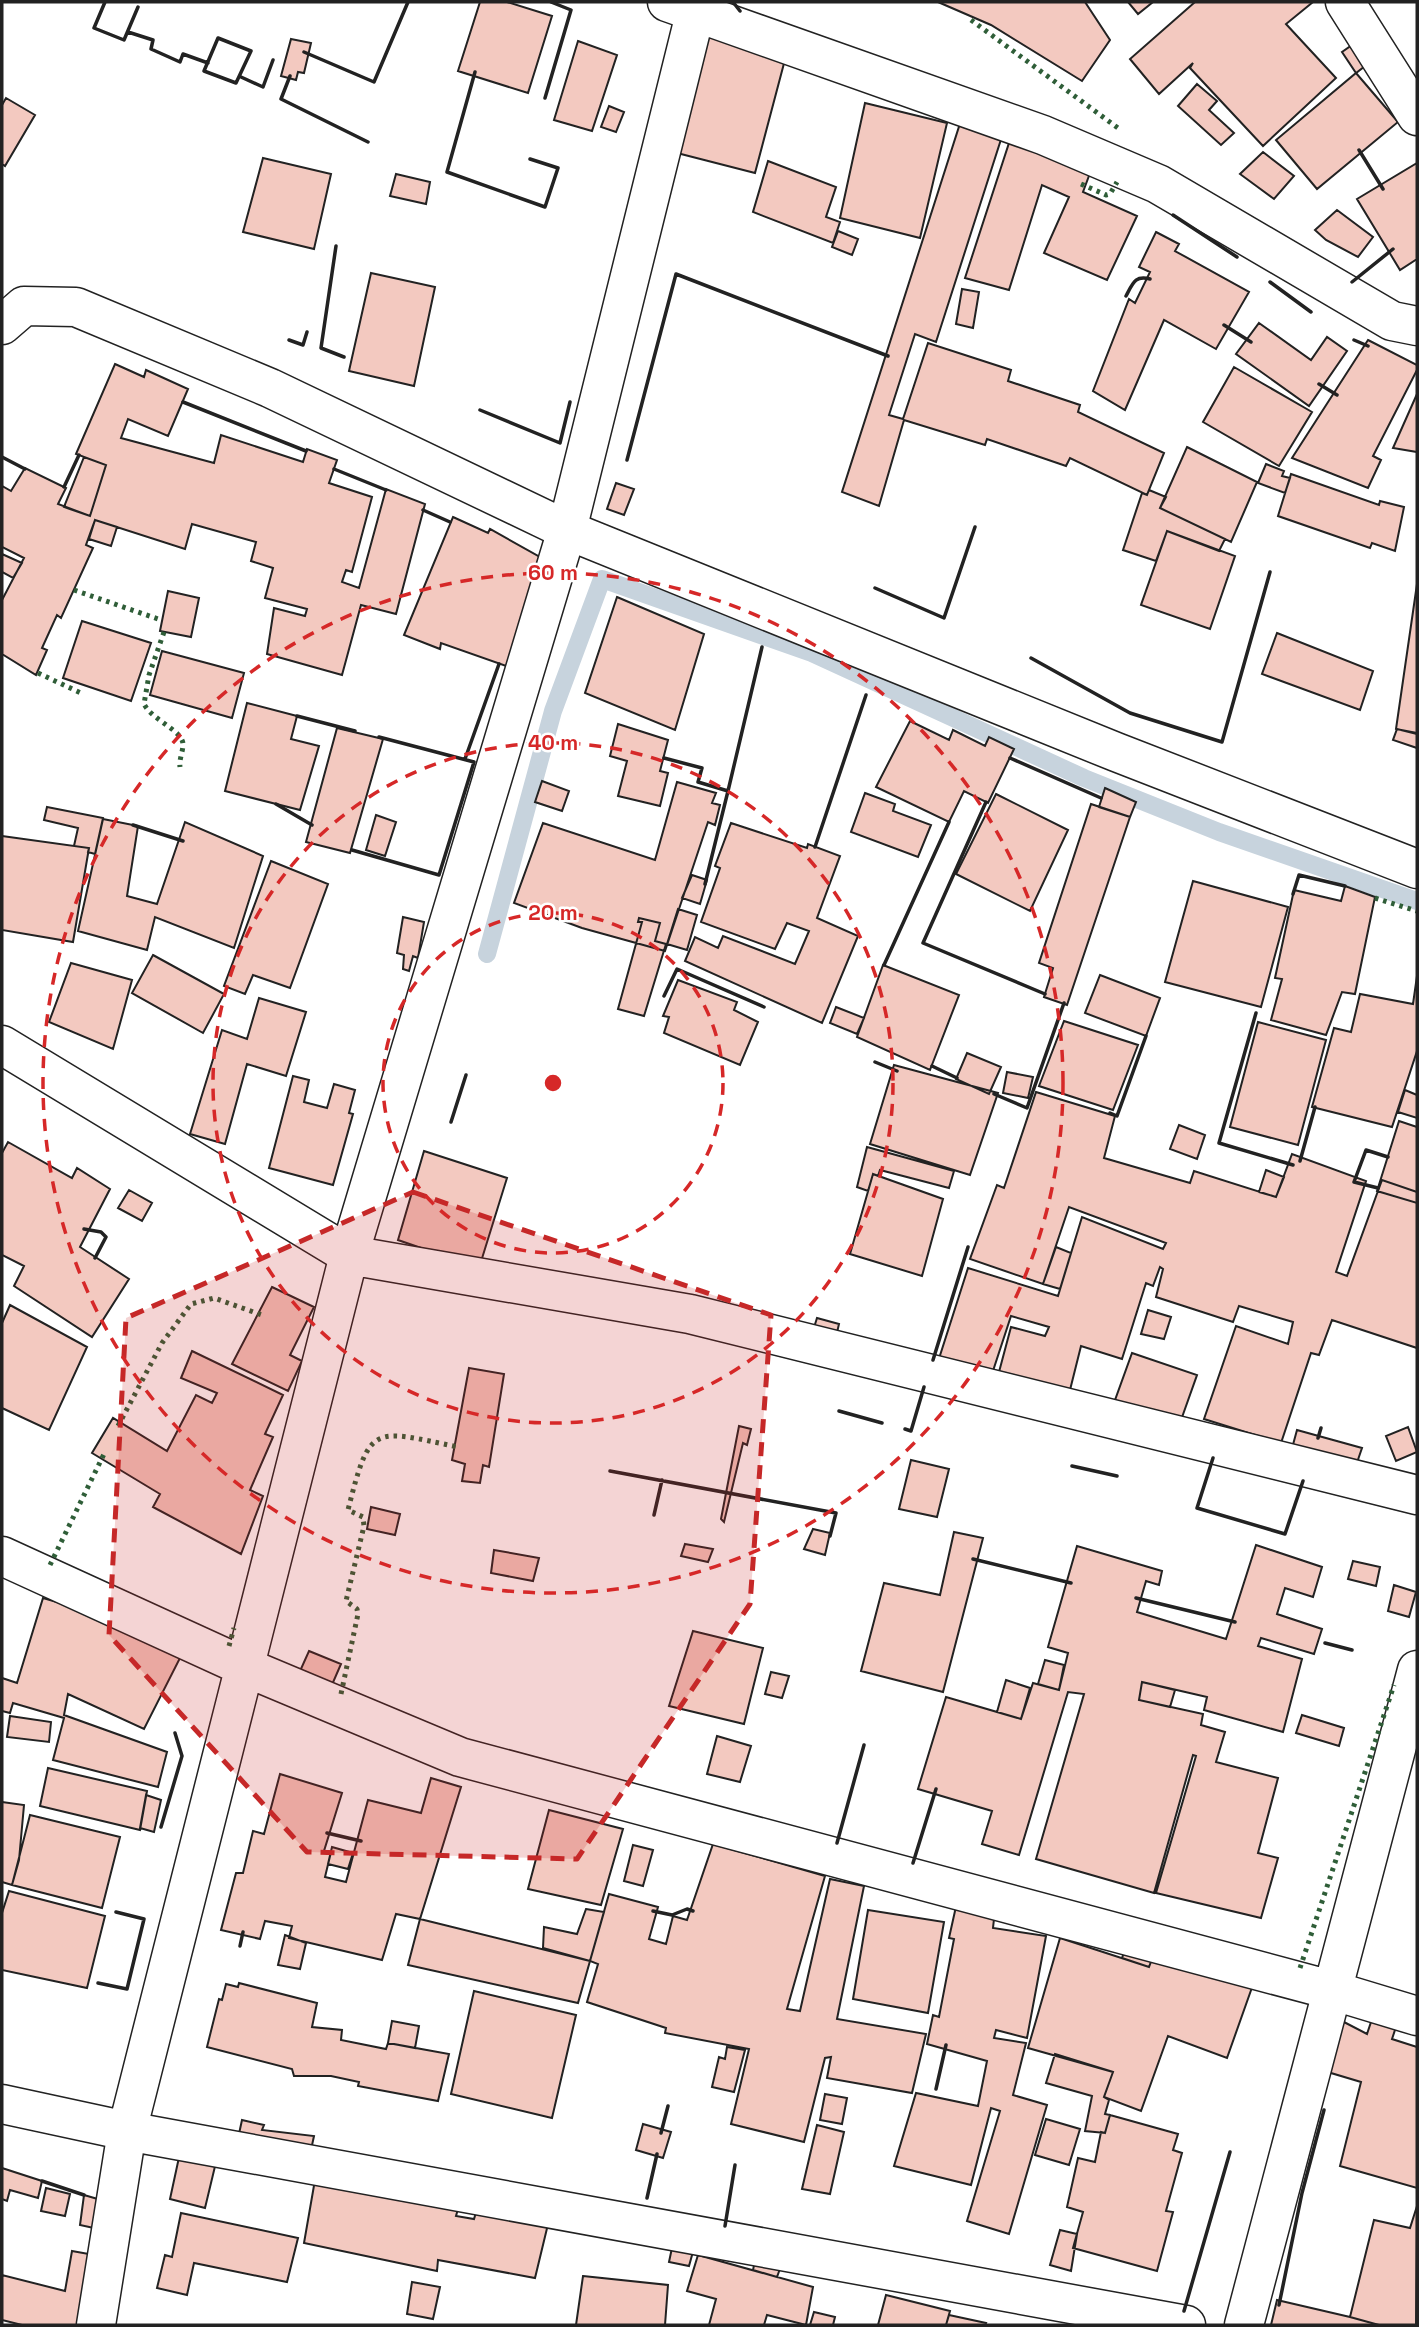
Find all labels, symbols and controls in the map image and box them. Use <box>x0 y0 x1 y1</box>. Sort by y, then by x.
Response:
text: 60 m <box>528 559 578 586</box>
text: 40 m <box>528 729 578 756</box>
text: 20 m <box>528 899 578 926</box>
centre of rings <box>541 1071 565 1095</box>

